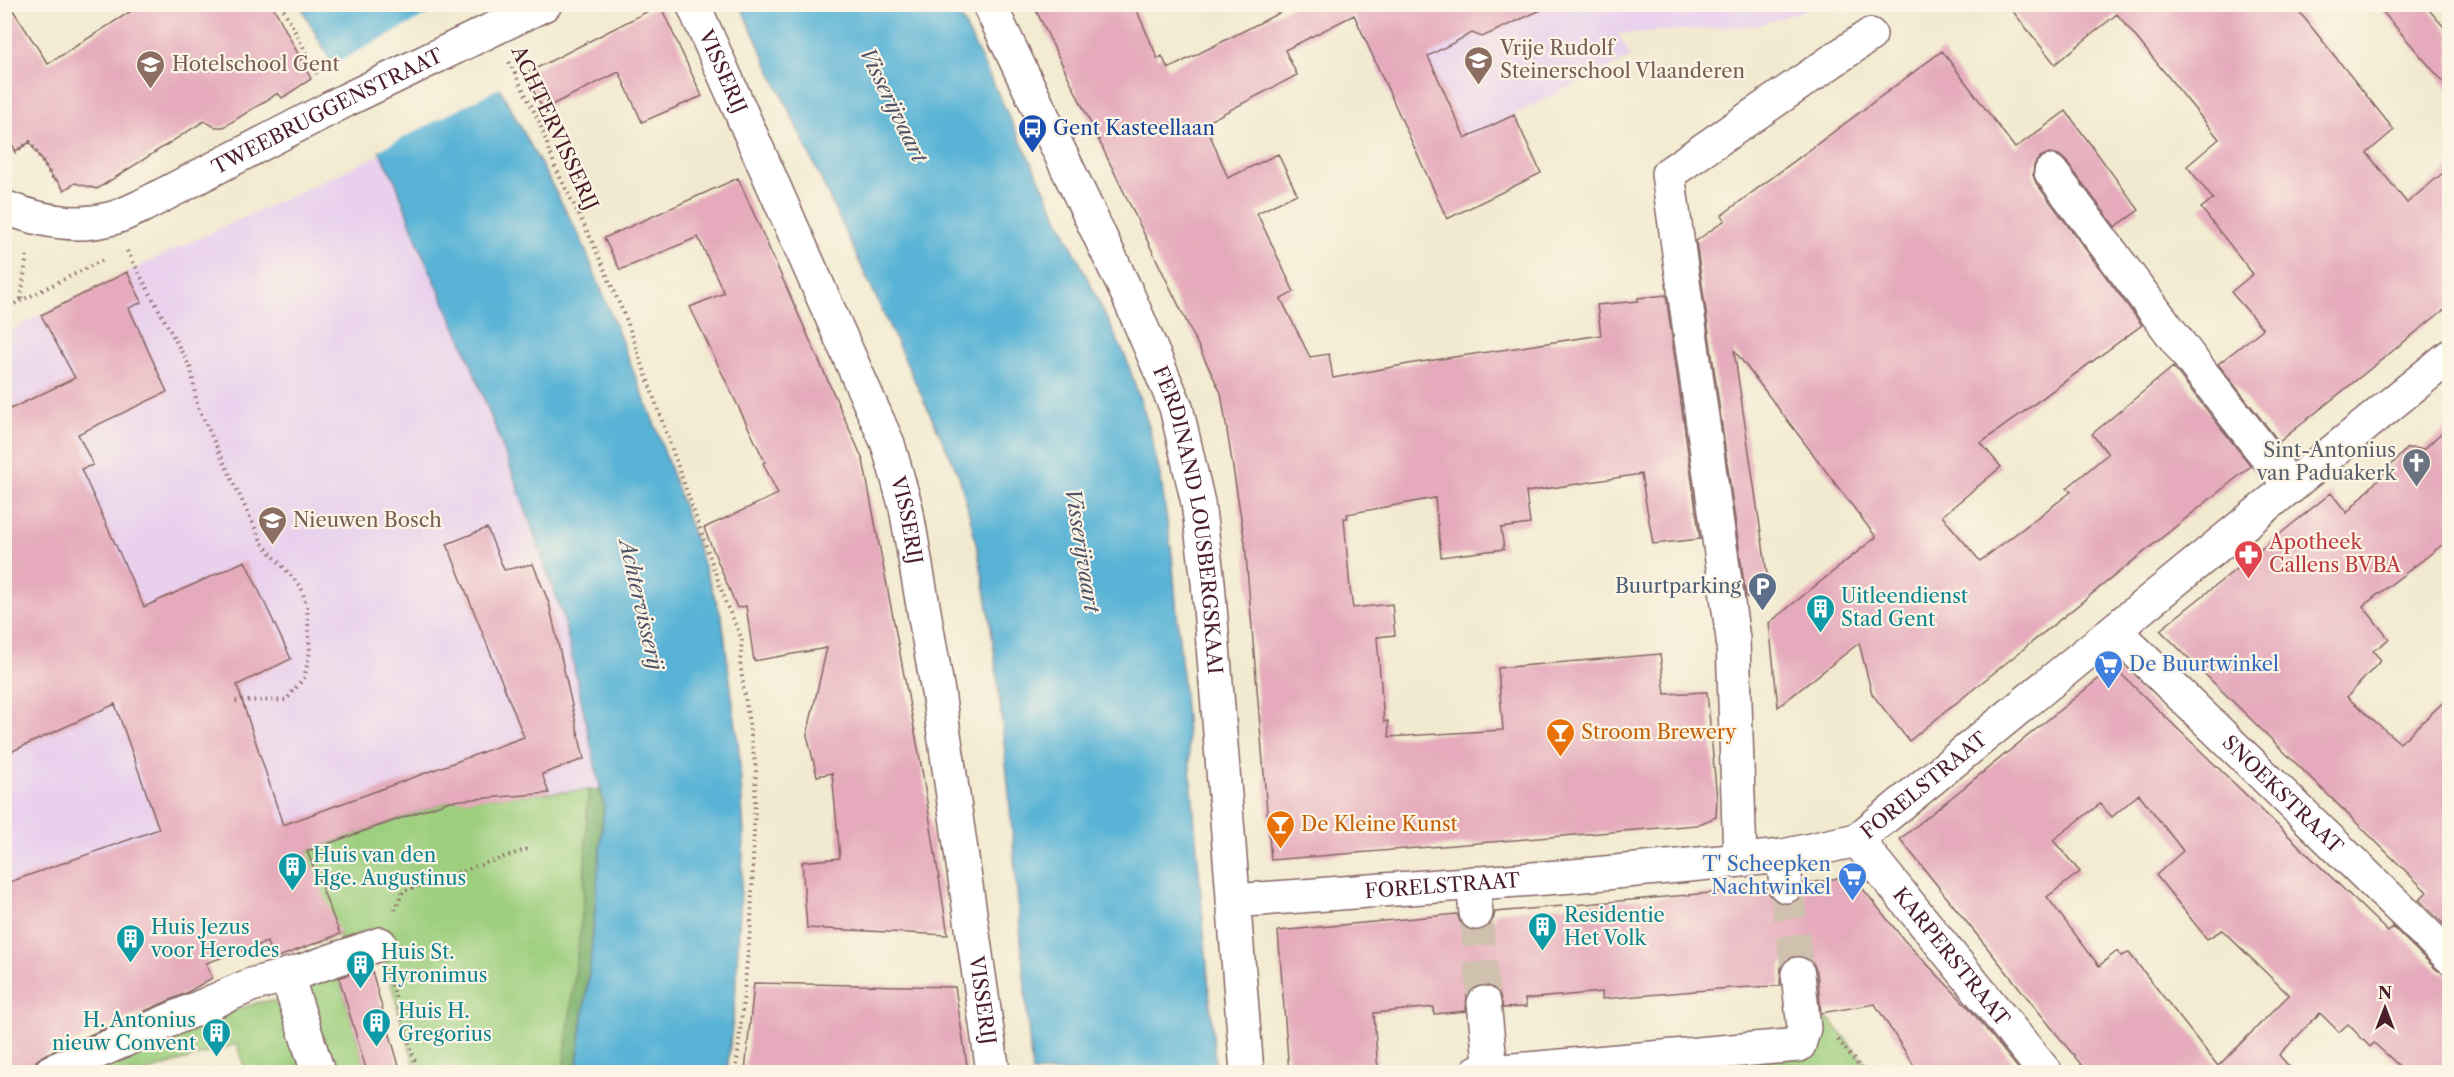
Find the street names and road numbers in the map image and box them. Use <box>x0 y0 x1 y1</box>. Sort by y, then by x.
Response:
street label: VISSERIJ <box>694 25 752 117</box>
street label: ACHTERVISSERIJ <box>506 41 604 214</box>
street label: TWEEBRUGGENSTRAAT <box>208 43 447 180</box>
street label: FERDINAND LOUSBERGSKAAI <box>1148 362 1227 675</box>
street label: VISSERIJ <box>885 473 928 566</box>
street label: FORELSTRAAT <box>1856 727 1992 844</box>
street label: SNOEKSTRAAT <box>2217 730 2348 858</box>
street label: FORELSTRAAT <box>1364 868 1521 903</box>
street label: KARPERSTRAAT <box>1888 882 2015 1031</box>
street label: VISSERIJ <box>964 953 1001 1046</box>

